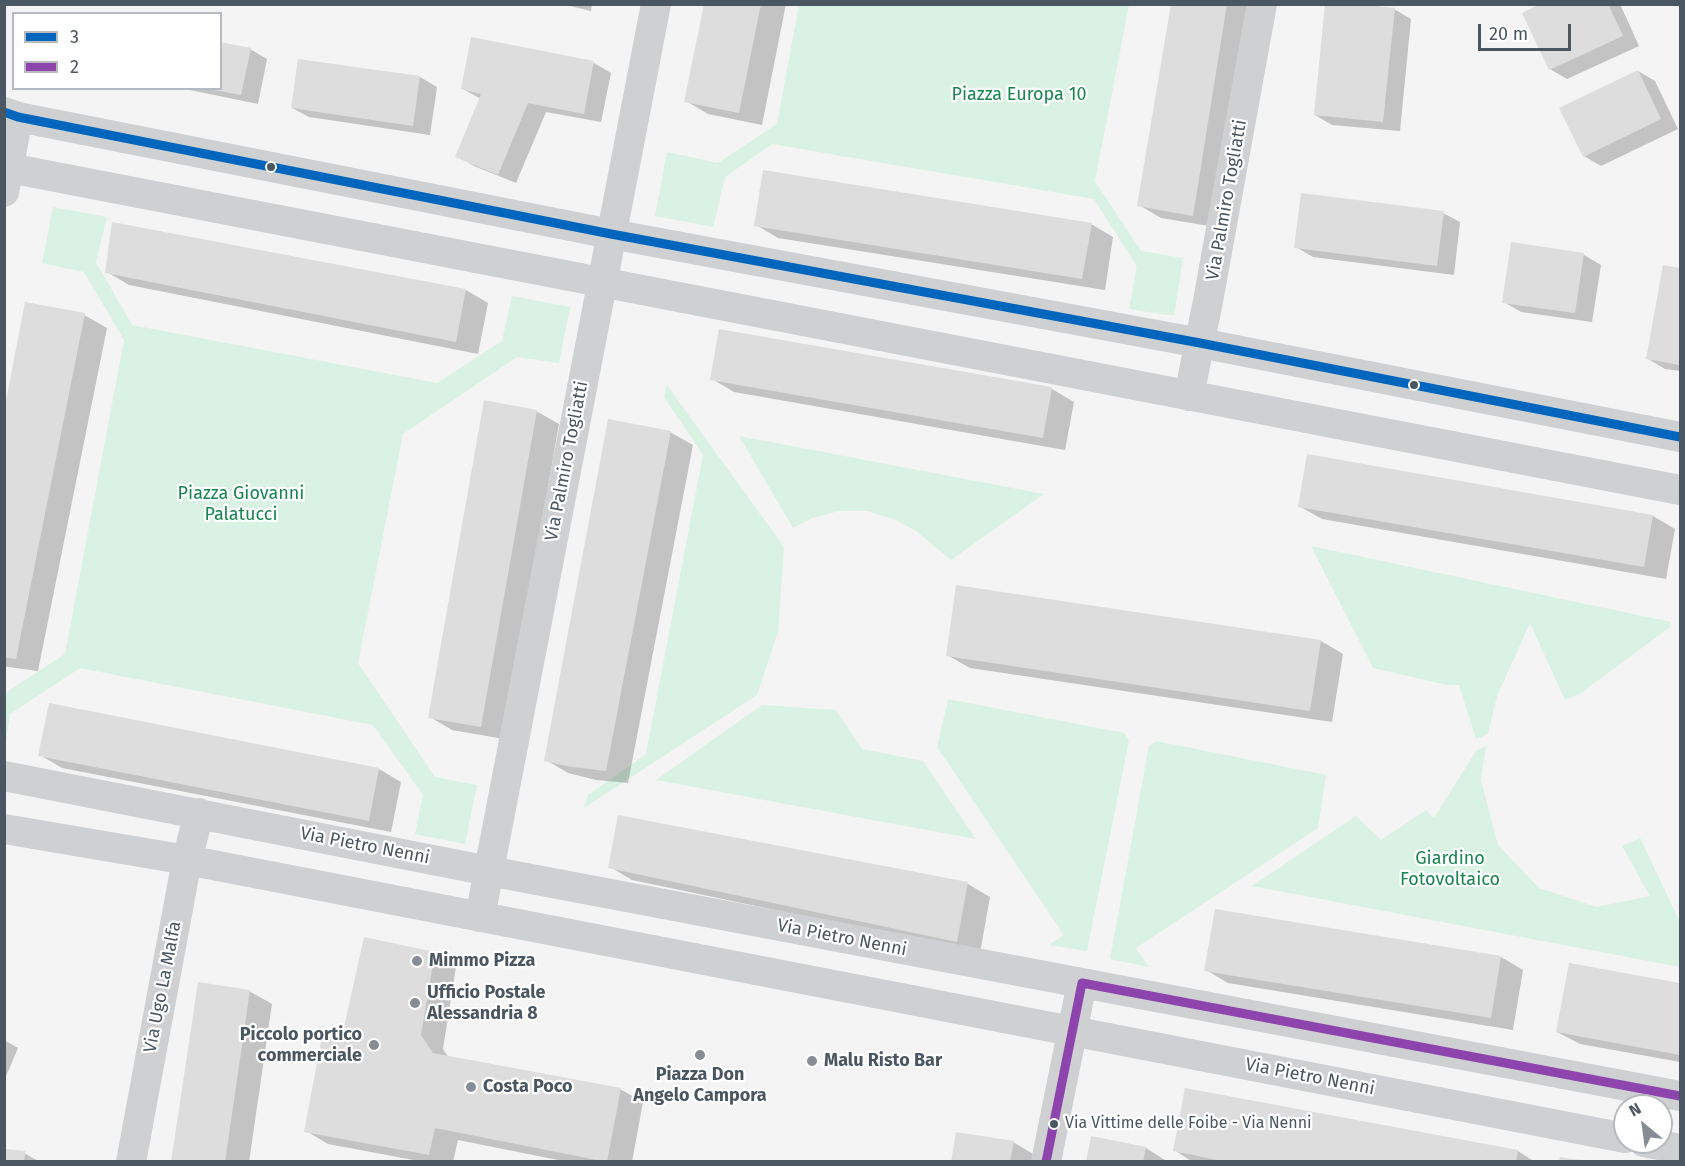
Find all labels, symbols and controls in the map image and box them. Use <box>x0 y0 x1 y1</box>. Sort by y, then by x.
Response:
legend <box>12 12 222 90</box>
scale bar <box>1481 12 1574 50</box>
text: 20 m <box>1489 23 1528 45</box>
text: 3 <box>70 26 79 48</box>
text: 2 <box>70 56 79 78</box>
park label: Piazza Europa 10 <box>951 84 1087 106</box>
street label: Via Palmiro Togliatti <box>1202 118 1252 282</box>
unlabelled marker <box>265 161 277 173</box>
street label: Via Palmiro Togliatti <box>541 379 593 543</box>
unlabelled marker <box>1408 379 1420 391</box>
park label: Piazza Giovanni Palatucci <box>178 483 304 526</box>
street label: Via Pietro Nenni <box>298 823 432 869</box>
park label: Giardino Fotovoltaico <box>1400 848 1500 890</box>
street label: Via Pietro Nenni <box>775 915 909 961</box>
street label: Via Ugo La Malfa <box>140 919 186 1055</box>
place label: Mimmo Pizza <box>429 950 535 972</box>
marker: Mimmo Pizza <box>410 954 424 968</box>
place label: Ufficio Postale Alessandria 8 <box>427 982 545 1024</box>
marker: Ufficio Postale Alessandria 8 <box>408 996 422 1010</box>
place label: Piccolo portico commerciale <box>240 1024 362 1066</box>
marker: Piccolo portico commerciale <box>367 1038 381 1052</box>
marker: Piazza Don Angelo Campora <box>693 1048 707 1062</box>
place label: Malu Risto Bar <box>824 1050 942 1072</box>
marker: Malu Risto Bar <box>805 1054 819 1068</box>
street label: Via Pietro Nenni <box>1243 1054 1377 1100</box>
place label: Piazza Don Angelo Campora <box>633 1064 767 1106</box>
place label: Costa Poco <box>483 1076 573 1098</box>
marker: Costa Poco <box>464 1080 478 1094</box>
north arrow <box>1613 1094 1673 1154</box>
text: N <box>1626 1099 1644 1120</box>
place label: Via Vittime delle Foibe - Via Nenni <box>1065 1114 1312 1134</box>
marker: Via Vittime delle Foibe - Via Nenni <box>1048 1118 1060 1130</box>

